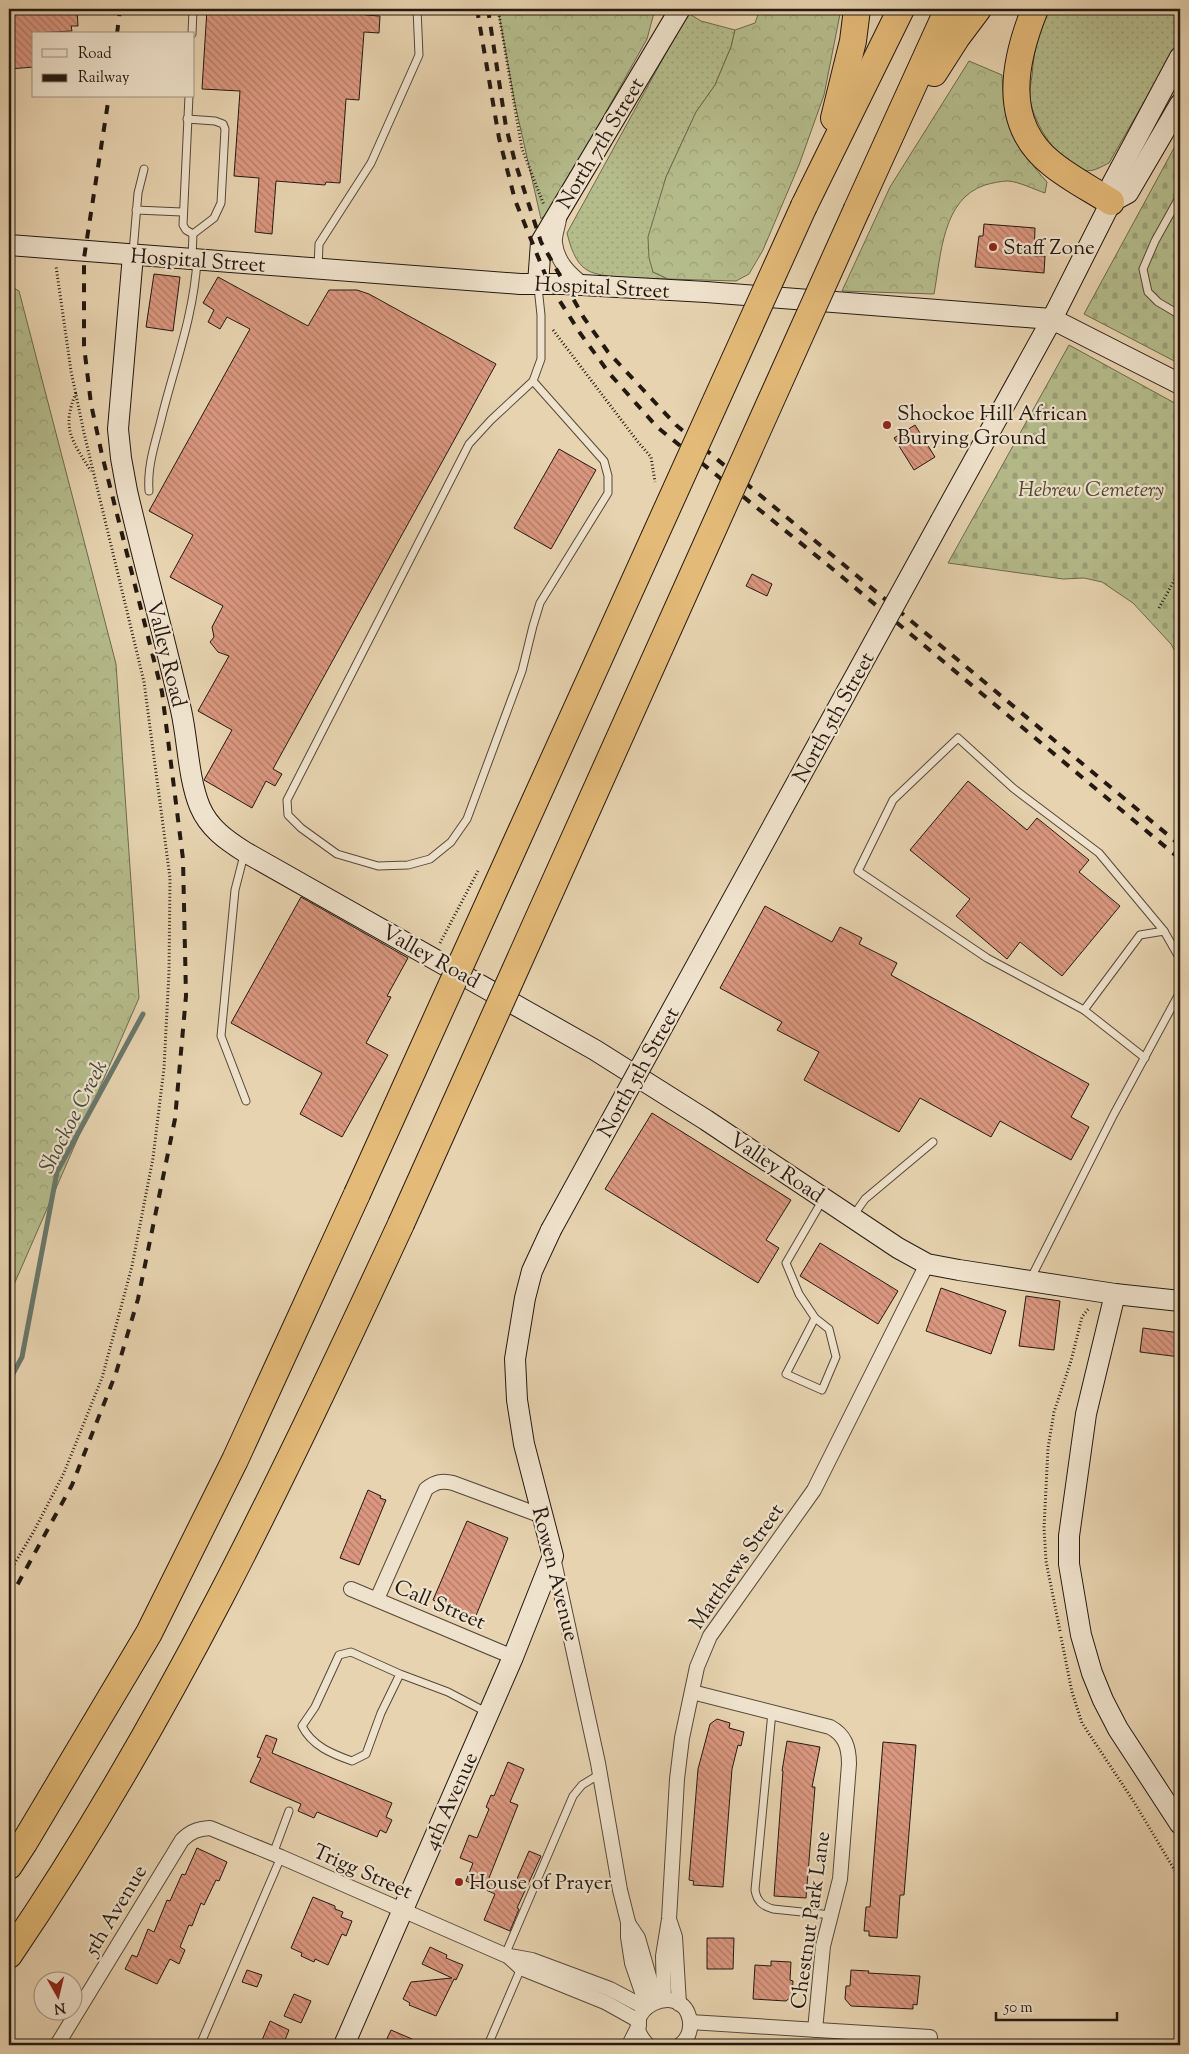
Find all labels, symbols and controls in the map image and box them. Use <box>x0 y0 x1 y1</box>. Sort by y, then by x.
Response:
legend <box>32 32 195 98</box>
text: Road <box>78 44 112 65</box>
text: Railway <box>78 68 130 89</box>
street label: North 7th Street <box>551 73 653 215</box>
place label: Staff Zone <box>1003 234 1095 264</box>
marker: Staff Zone <box>987 241 999 253</box>
street label: Hospital Street <box>129 242 266 282</box>
street label: Hospital Street <box>534 270 670 308</box>
place label: Shockoe Hill African Burying Ground <box>897 400 1088 454</box>
marker: Shockoe Hill African Burying Ground <box>881 419 893 431</box>
park label: Hebrew Cemetery <box>1018 476 1164 506</box>
street label: Valley Road <box>137 598 193 711</box>
street label: North 5th Street <box>786 647 883 789</box>
street label: Valley Road <box>375 918 485 997</box>
street label: North 5th Street <box>591 1002 688 1144</box>
water label: Shockoe Creek <box>32 1055 117 1180</box>
street label: Valley Road <box>723 1126 829 1212</box>
street label: Matthews Street <box>683 1498 792 1636</box>
street label: Rowen Avenue <box>523 1504 585 1645</box>
street label: Call Street <box>389 1573 490 1639</box>
street label: 4th Avenue <box>417 1748 487 1856</box>
street label: Chestnut Park Lane <box>785 1829 839 2011</box>
street label: Trigg Street <box>308 1838 417 1908</box>
street label: 5th Avenue <box>77 1860 156 1963</box>
place label: House of Prayer <box>469 1869 612 1899</box>
marker: House of Prayer <box>453 1876 465 1888</box>
north arrow <box>32 1972 82 2022</box>
scale bar <box>996 1989 1118 2021</box>
text: N <box>53 1996 66 2018</box>
text: 50 m <box>1003 1998 1033 2019</box>

